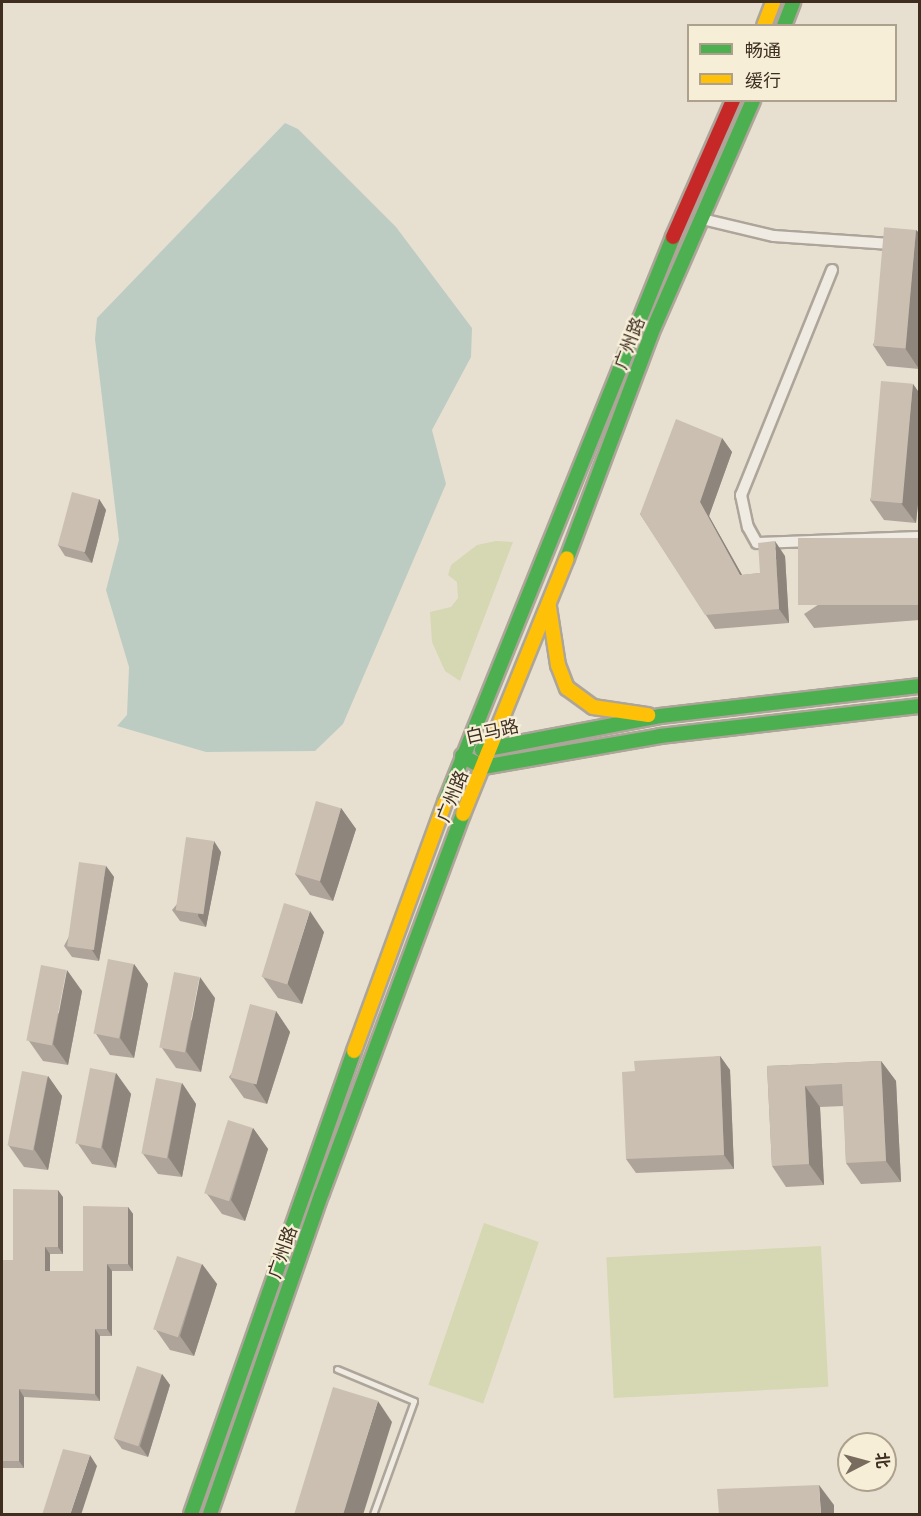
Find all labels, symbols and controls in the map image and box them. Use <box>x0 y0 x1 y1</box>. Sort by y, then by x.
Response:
legend <box>687 24 897 102</box>
text: 畅通 <box>745 38 781 62</box>
text: 缓行 <box>745 68 781 92</box>
street label: 广州路 <box>609 314 649 372</box>
street label: 白马路 <box>463 714 521 748</box>
street label: 广州路 <box>432 767 472 825</box>
street label: 广州路 <box>263 1223 301 1281</box>
north arrow <box>837 1432 897 1492</box>
text: 北 <box>871 1451 895 1469</box>

